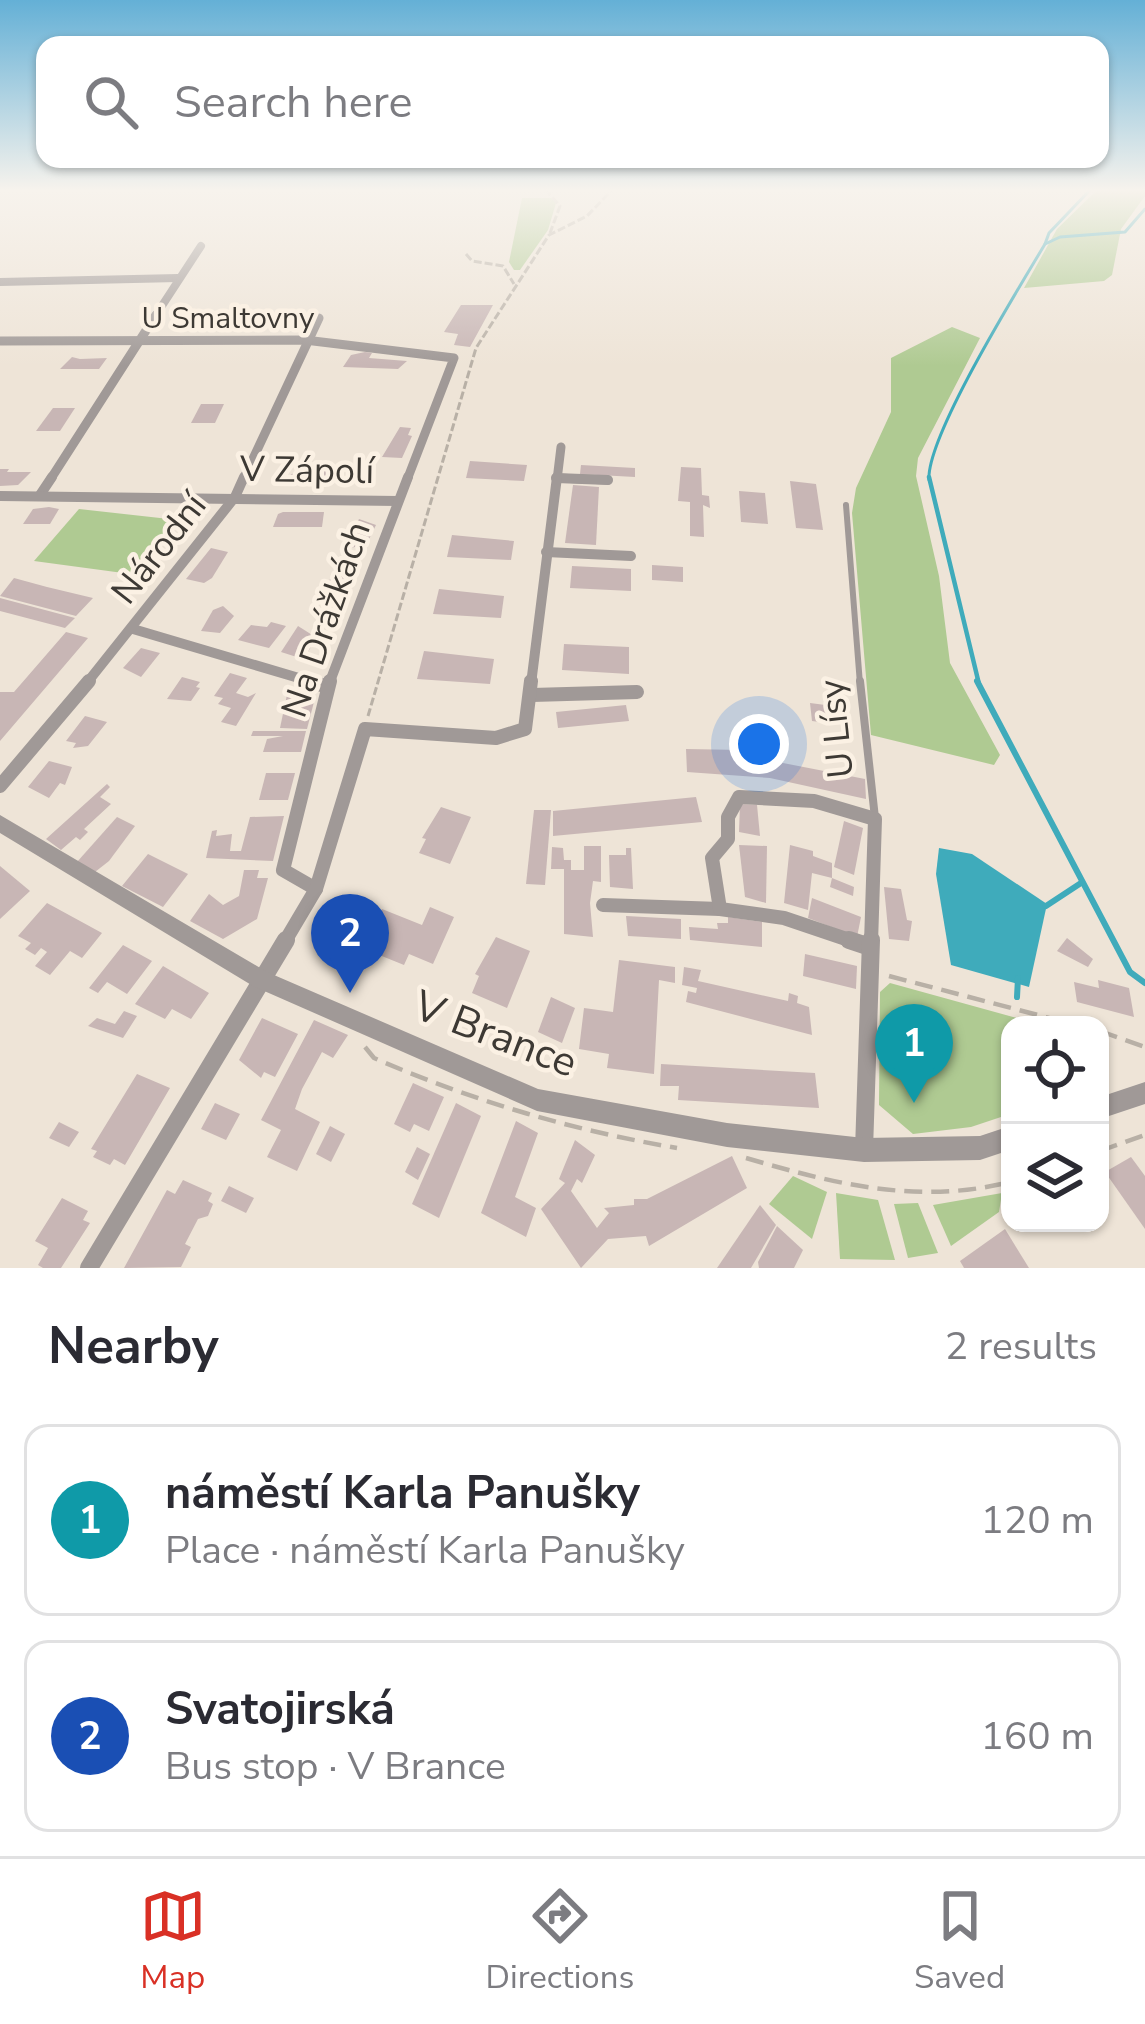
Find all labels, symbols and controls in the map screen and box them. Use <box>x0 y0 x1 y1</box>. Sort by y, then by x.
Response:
search box <box>36 36 1109 168</box>
icon: search <box>78 69 144 135</box>
text: Search here <box>174 72 413 133</box>
street label: U Smaltovny <box>142 298 315 339</box>
street label: V Zápolí <box>239 445 376 496</box>
street label: Národní <box>100 482 219 615</box>
street label: Na Drážkách <box>270 515 383 724</box>
street label: U Lísy <box>807 677 866 781</box>
your location <box>729 714 789 774</box>
pin: 2 <box>311 894 389 993</box>
street label: V Brance <box>405 977 585 1092</box>
pin: 1 <box>875 1004 953 1103</box>
map controls <box>1001 1016 1109 1232</box>
button: locate <box>1001 1016 1109 1124</box>
button: layers <box>1001 1124 1109 1232</box>
text: Nearby <box>48 1311 219 1381</box>
text: 2 results <box>945 1320 1097 1373</box>
text: náměstí Karla Panušky <box>165 1463 640 1524</box>
text: 1 <box>78 1494 102 1547</box>
text: 120 m <box>980 1494 1094 1547</box>
text: Place · náměstí Karla Panušky <box>165 1524 685 1577</box>
text: Svatojirská <box>165 1679 395 1740</box>
text: 2 <box>78 1710 102 1763</box>
text: 160 m <box>980 1710 1094 1763</box>
text: Bus stop · V Brance <box>165 1740 506 1793</box>
tab: Map <box>140 1883 206 2000</box>
tab: Directions <box>486 1883 634 2000</box>
tab: Saved <box>914 1883 1005 2000</box>

